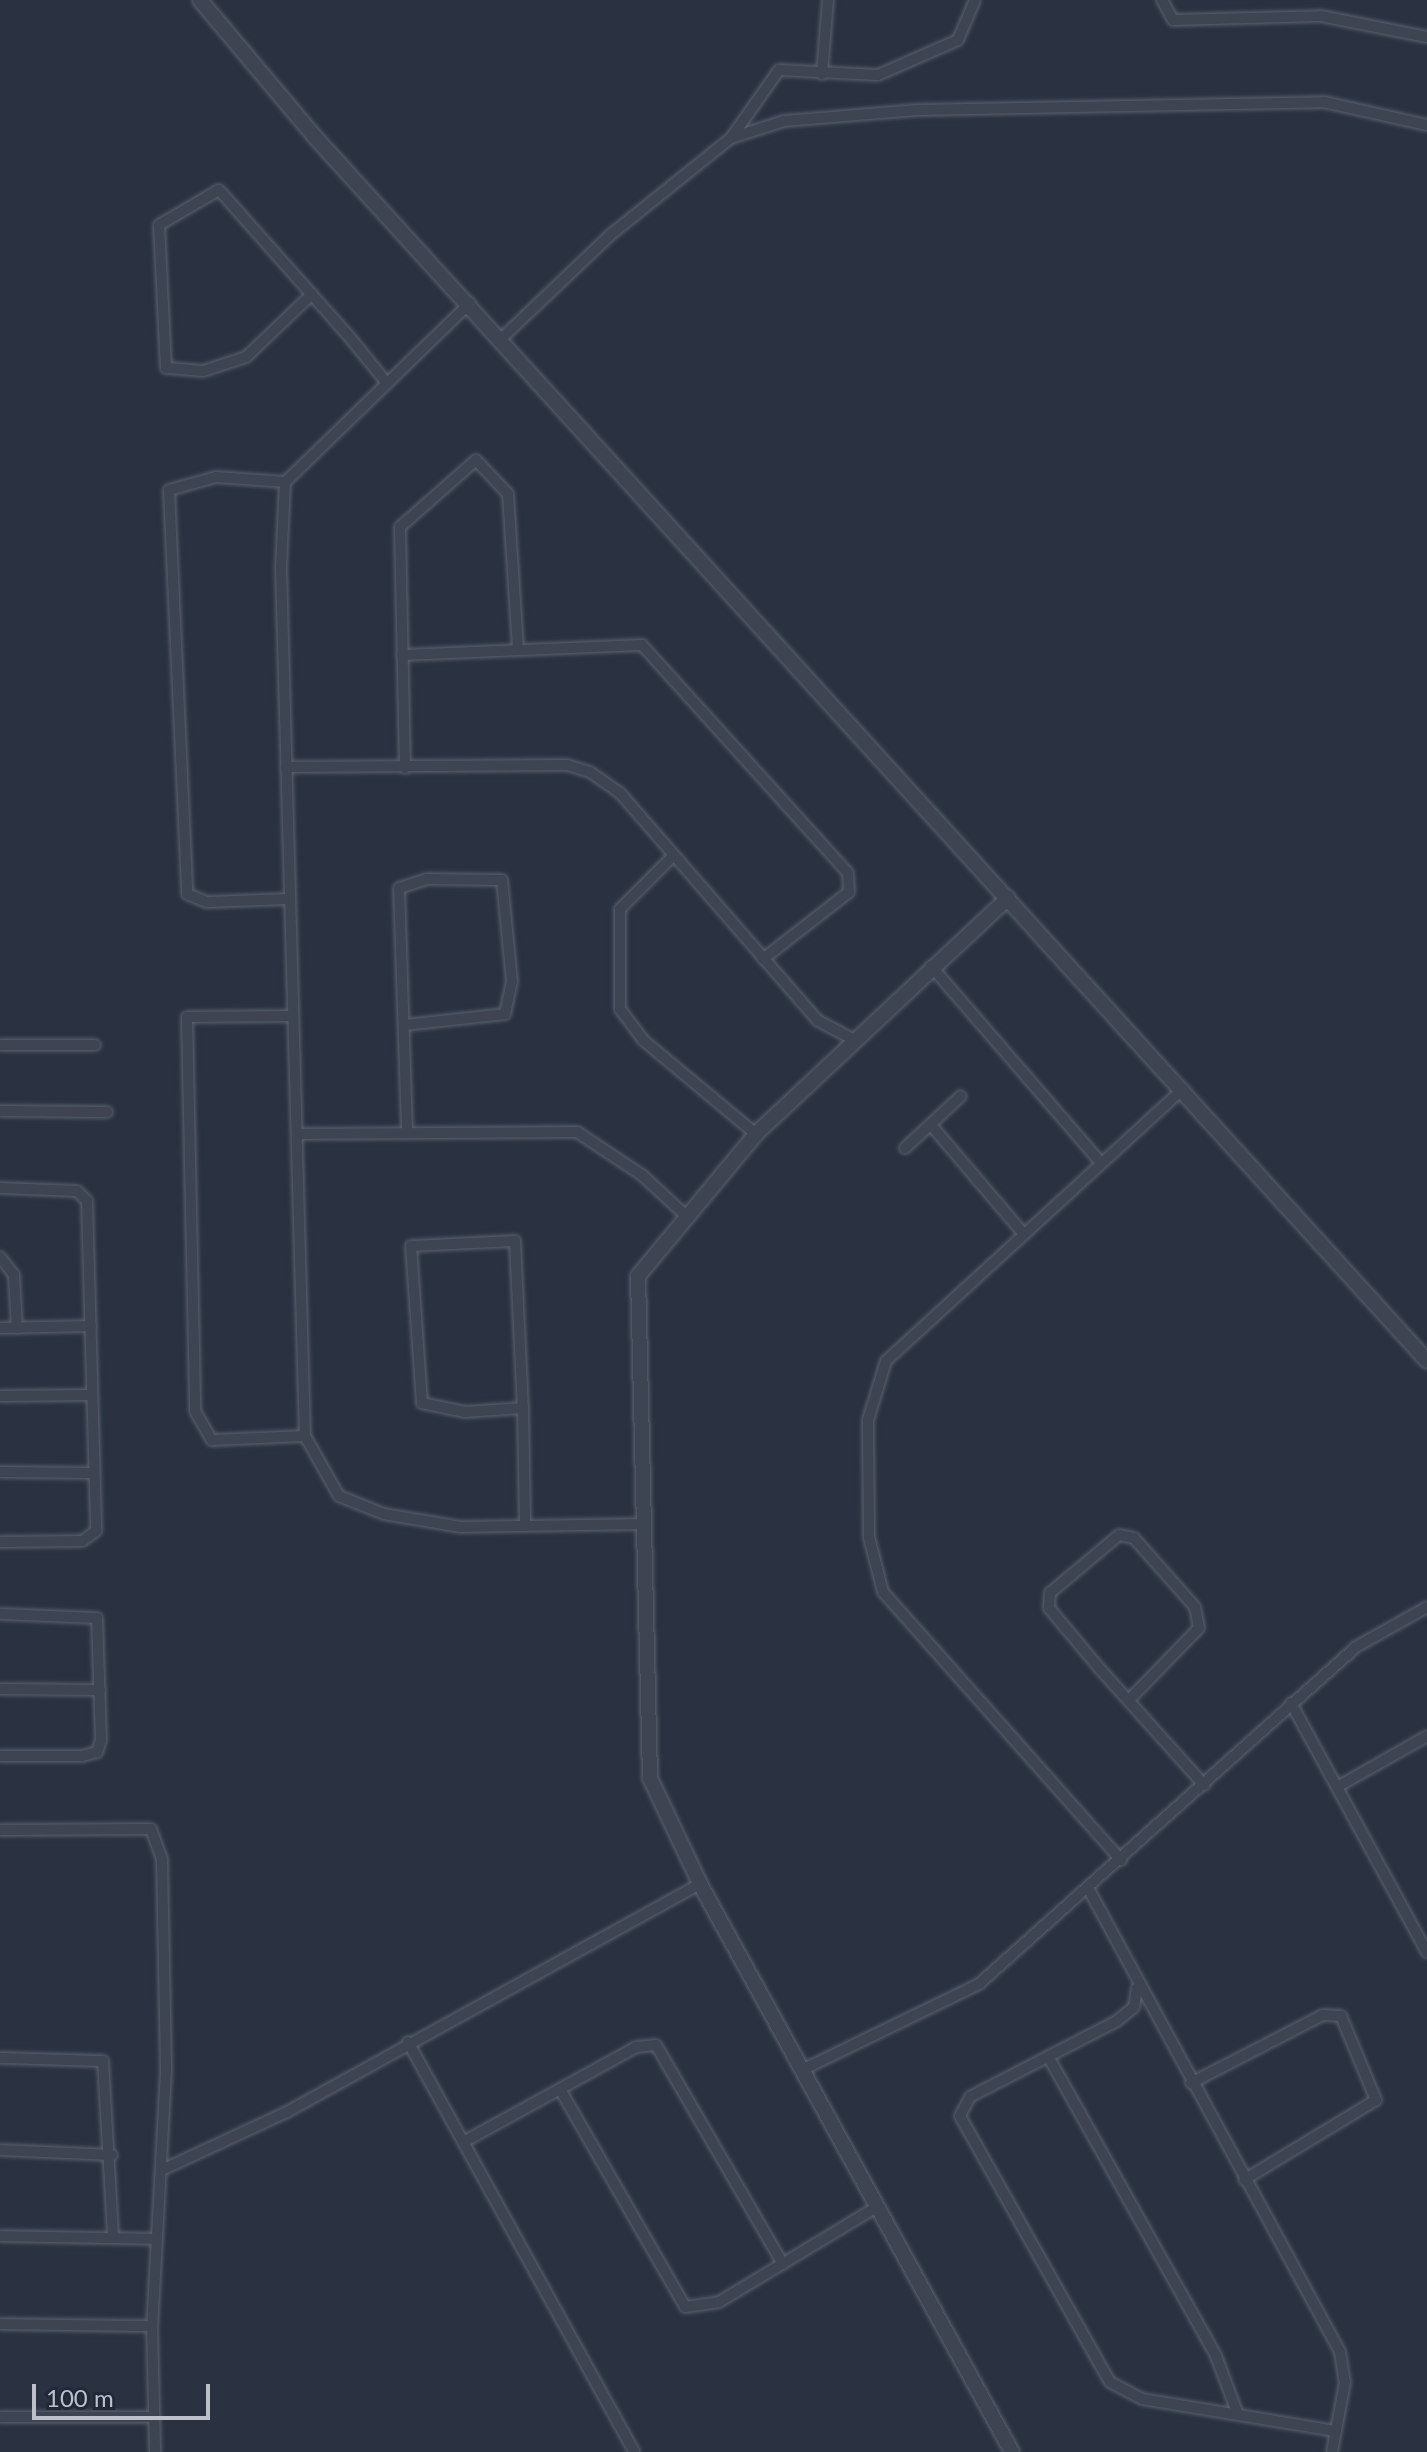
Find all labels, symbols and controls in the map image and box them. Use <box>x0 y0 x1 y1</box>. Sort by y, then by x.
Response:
scale bar <box>36 2368 214 2418</box>
text: 100 m <box>46 2383 114 2412</box>

